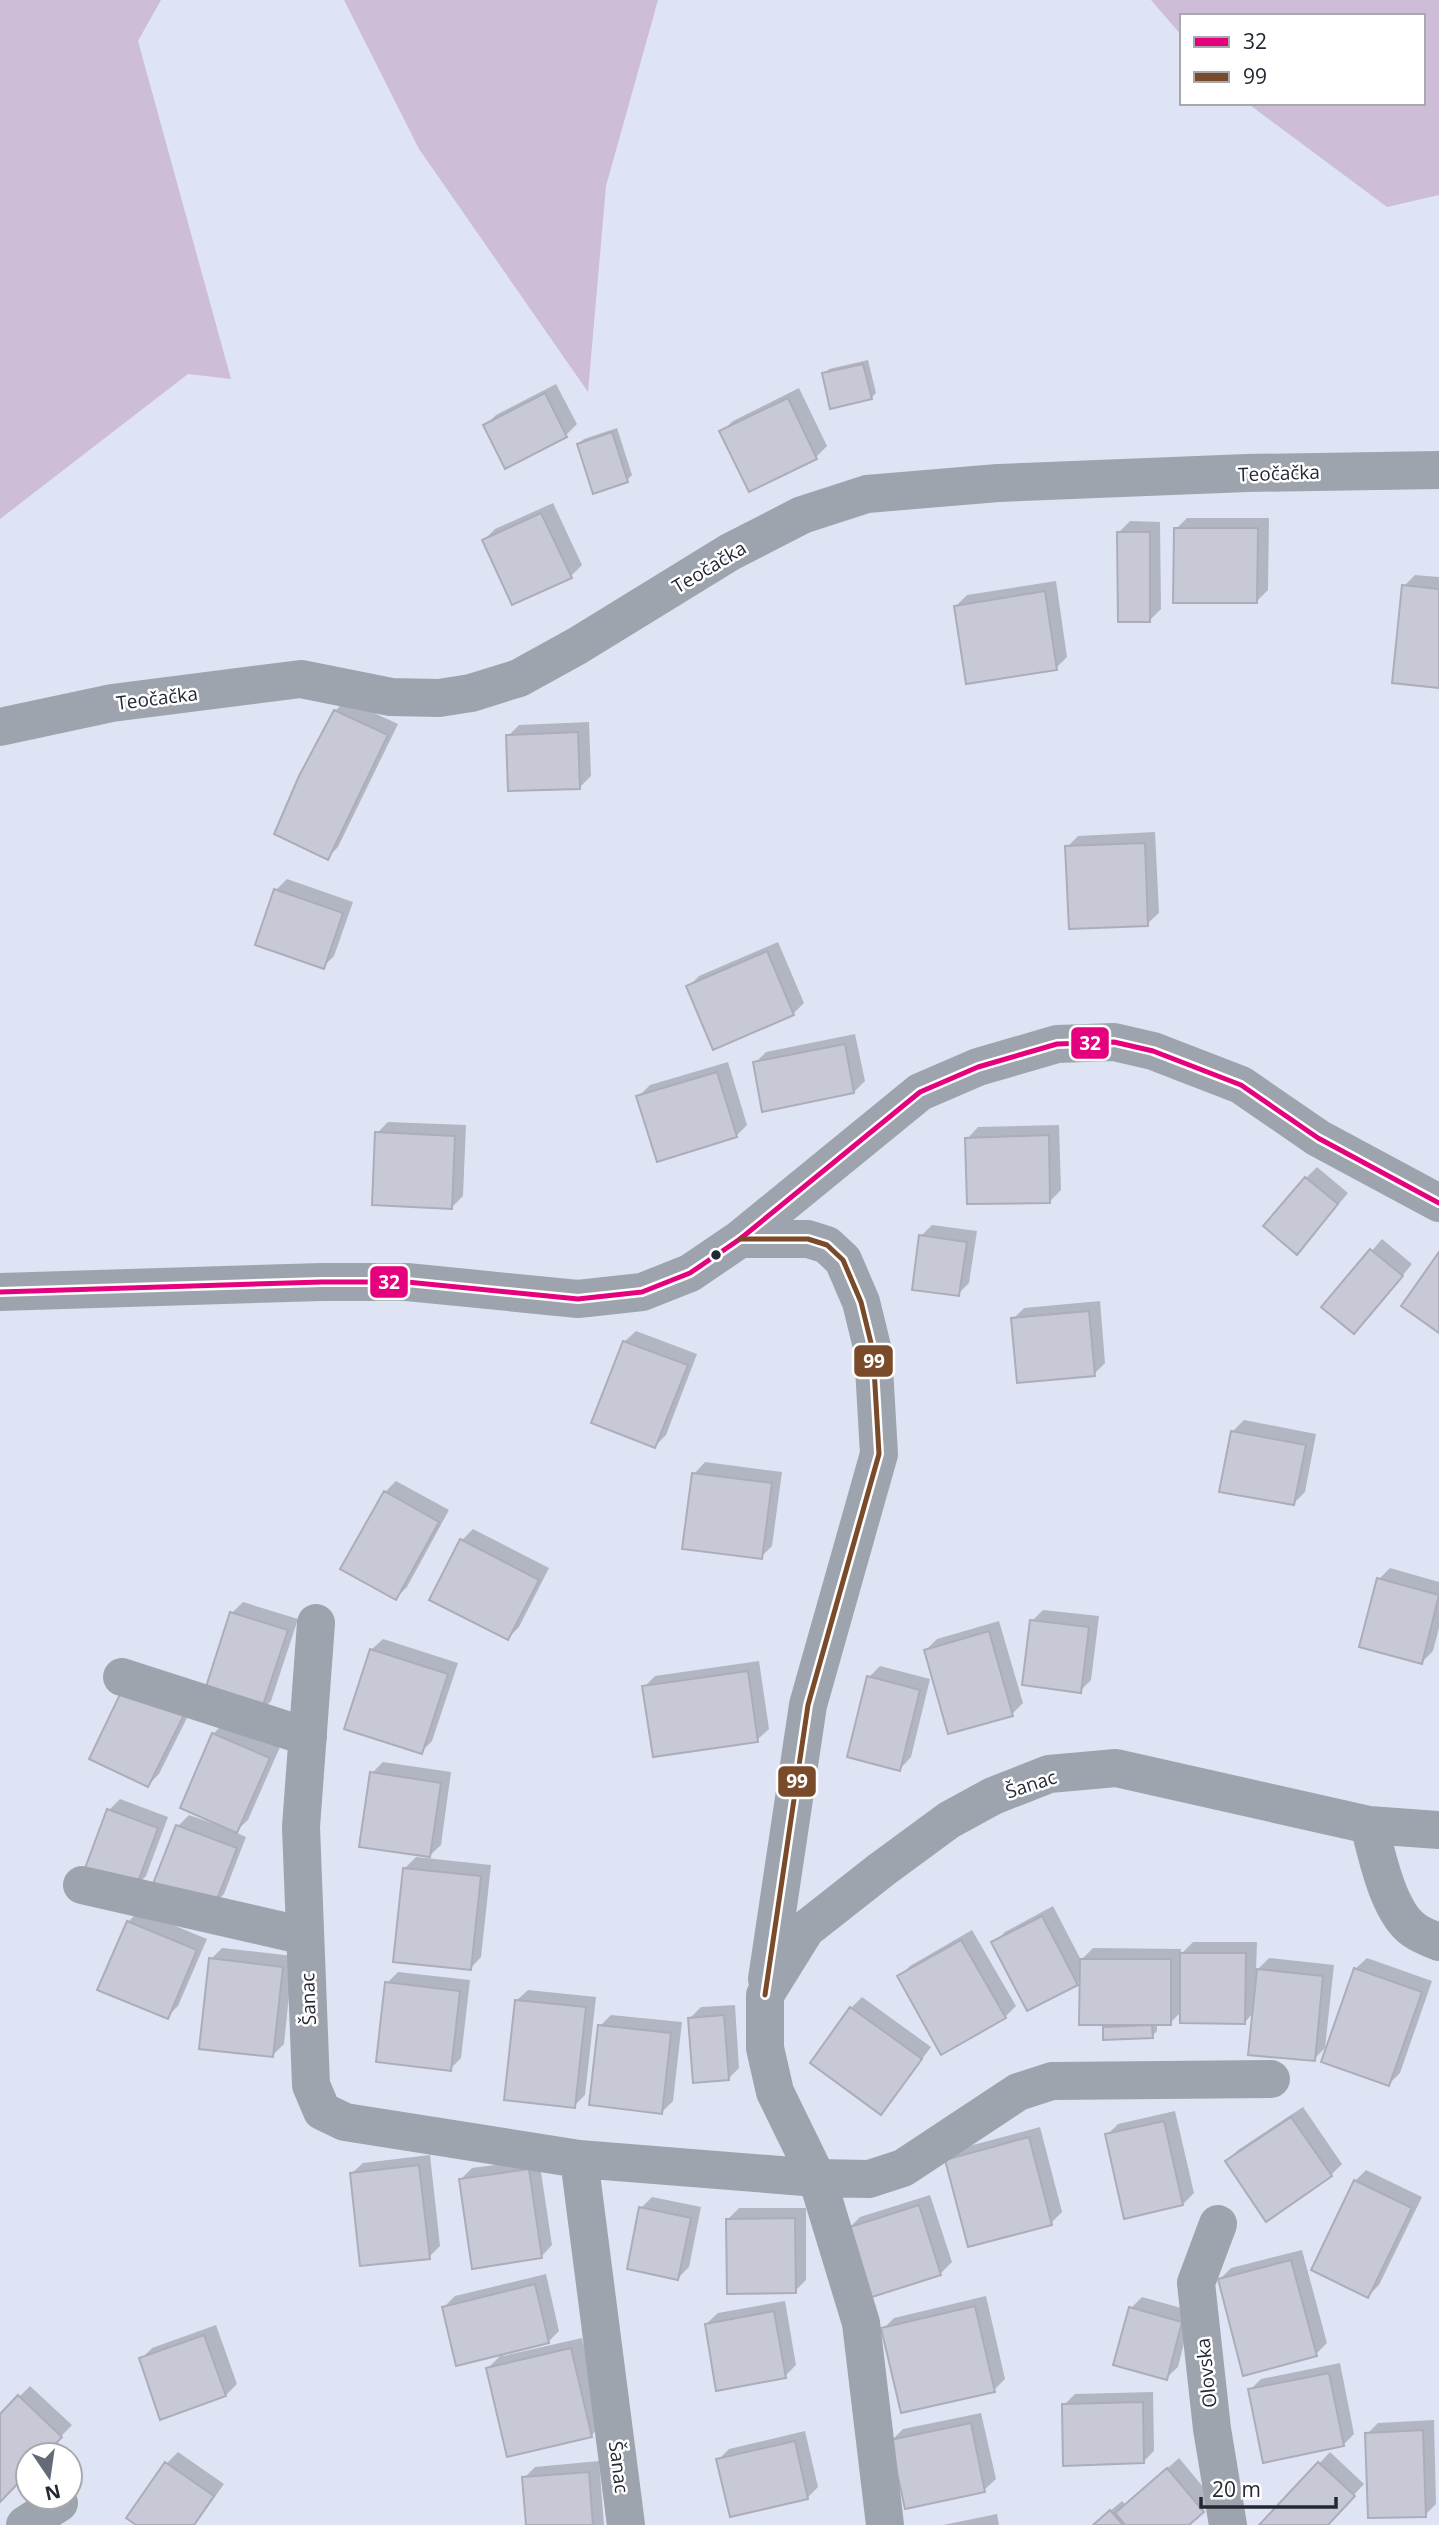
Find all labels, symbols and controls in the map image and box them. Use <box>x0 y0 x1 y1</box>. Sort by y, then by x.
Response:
legend <box>1180 14 1425 105</box>
text: 32 <box>1243 27 1267 55</box>
text: 99 <box>1243 62 1267 90</box>
street label: Teočačka <box>1238 459 1320 487</box>
street label: Teočačka <box>667 535 751 599</box>
street label: Teočačka <box>115 680 199 716</box>
line badge: 32 <box>1070 1026 1110 1060</box>
text: 32 <box>1079 1030 1101 1056</box>
unlabelled marker <box>709 1248 723 1262</box>
line badge: 32 <box>369 1265 409 1299</box>
text: 32 <box>378 1269 400 1295</box>
line badge: 99 <box>853 1344 894 1378</box>
text: 99 <box>863 1348 885 1374</box>
street label: Šanac <box>1002 1764 1060 1804</box>
line badge: 99 <box>777 1765 817 1798</box>
text: 99 <box>786 1768 808 1794</box>
street label: Šanac <box>294 1972 322 2026</box>
street label: Olovska <box>1189 2337 1223 2409</box>
street label: Šanac <box>603 2439 635 2495</box>
north arrow <box>14 2441 84 2511</box>
scale bar <box>1201 2466 1336 2510</box>
text: 20 m <box>1212 2475 1261 2503</box>
text: N <box>42 2478 63 2507</box>

